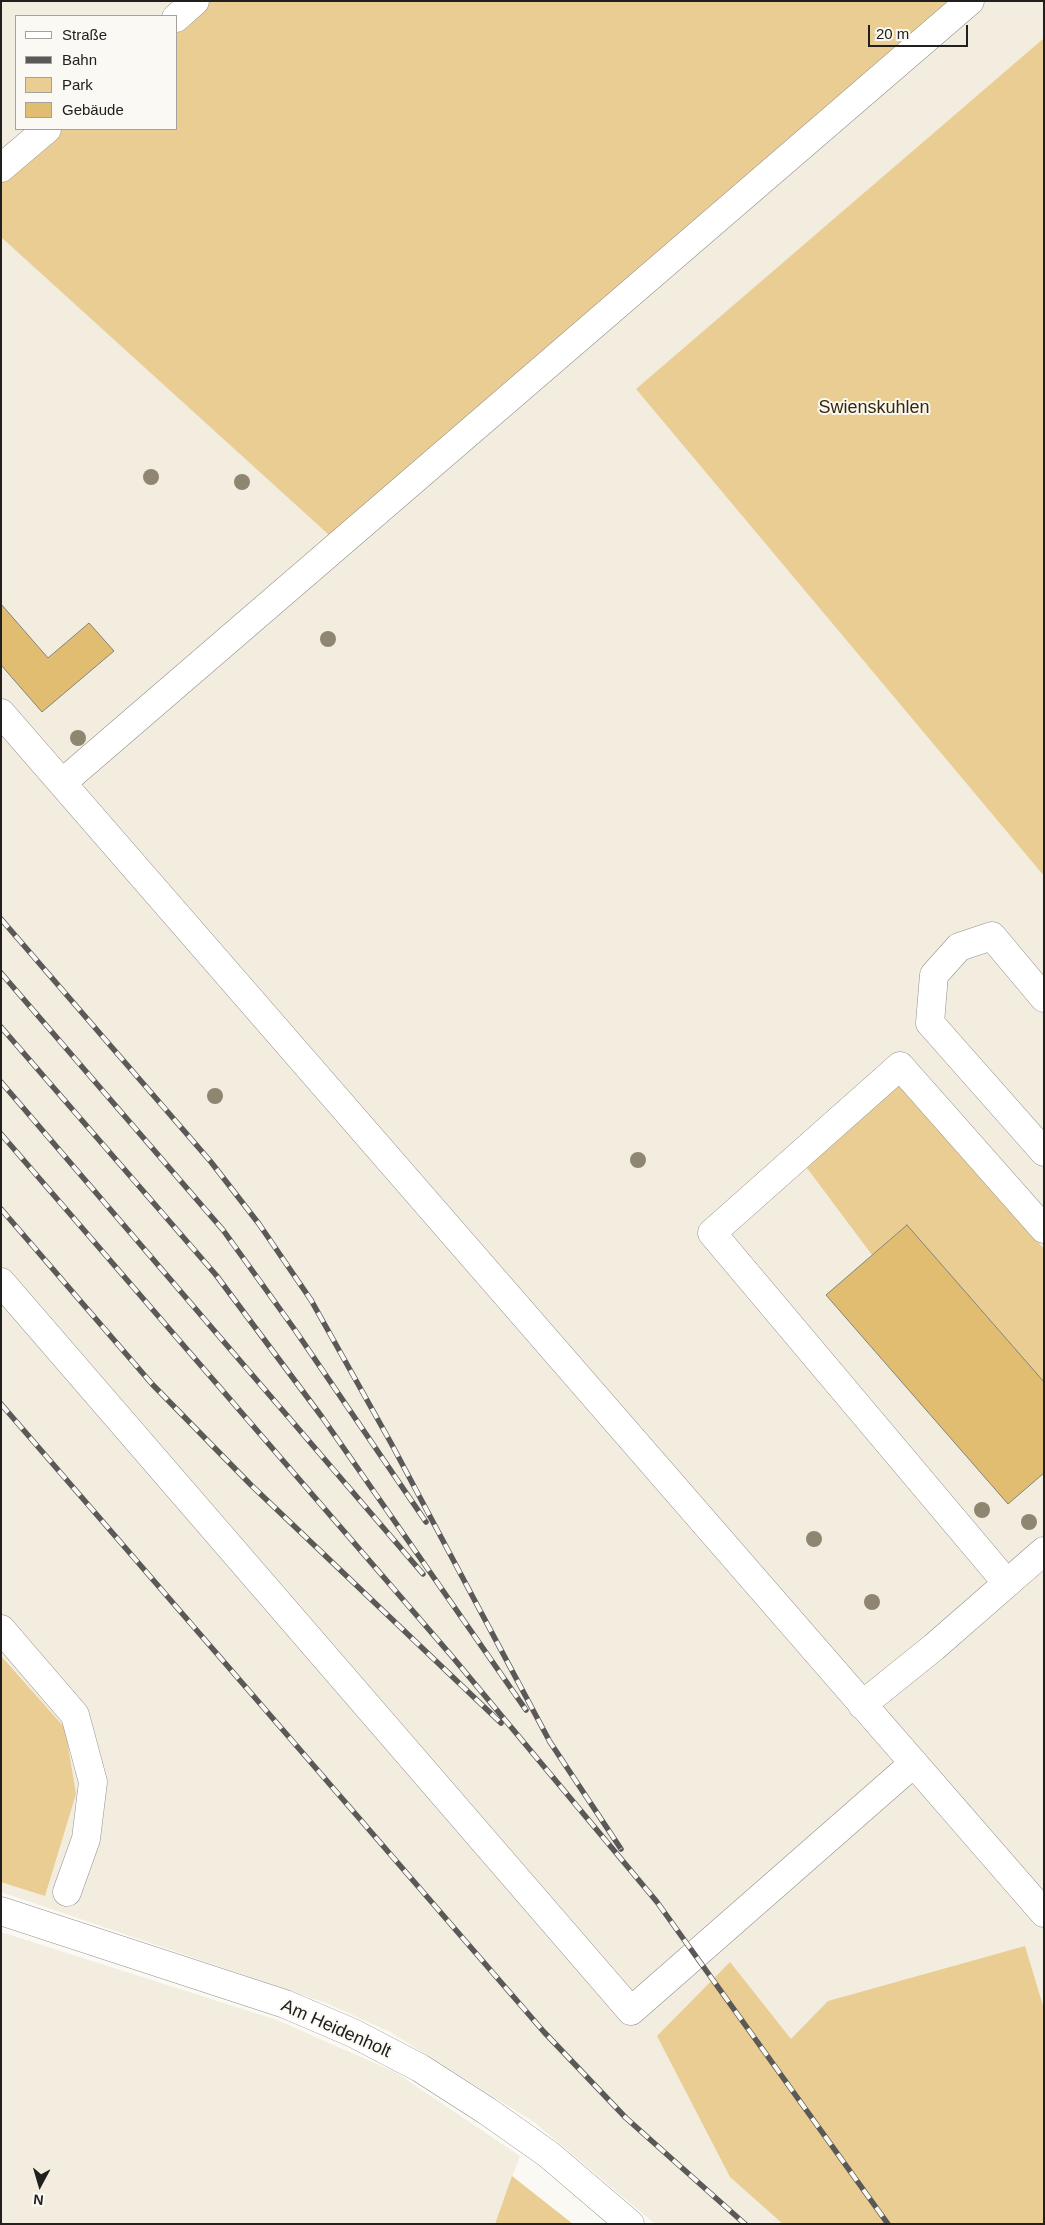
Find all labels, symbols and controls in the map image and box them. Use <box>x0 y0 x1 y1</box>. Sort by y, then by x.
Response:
legend <box>15 15 178 130</box>
scale bar <box>870 15 970 47</box>
text: 20 m <box>876 25 909 42</box>
text: Straße <box>62 26 107 43</box>
text: Bahn <box>62 51 97 68</box>
text: Park <box>62 76 93 93</box>
text: Gebäude <box>62 101 124 118</box>
park label: Swienskuhlen <box>818 397 930 419</box>
street label: Am Heidenholt <box>278 1995 394 2063</box>
north arrow <box>15 2160 65 2210</box>
text: N <box>33 2191 44 2208</box>

